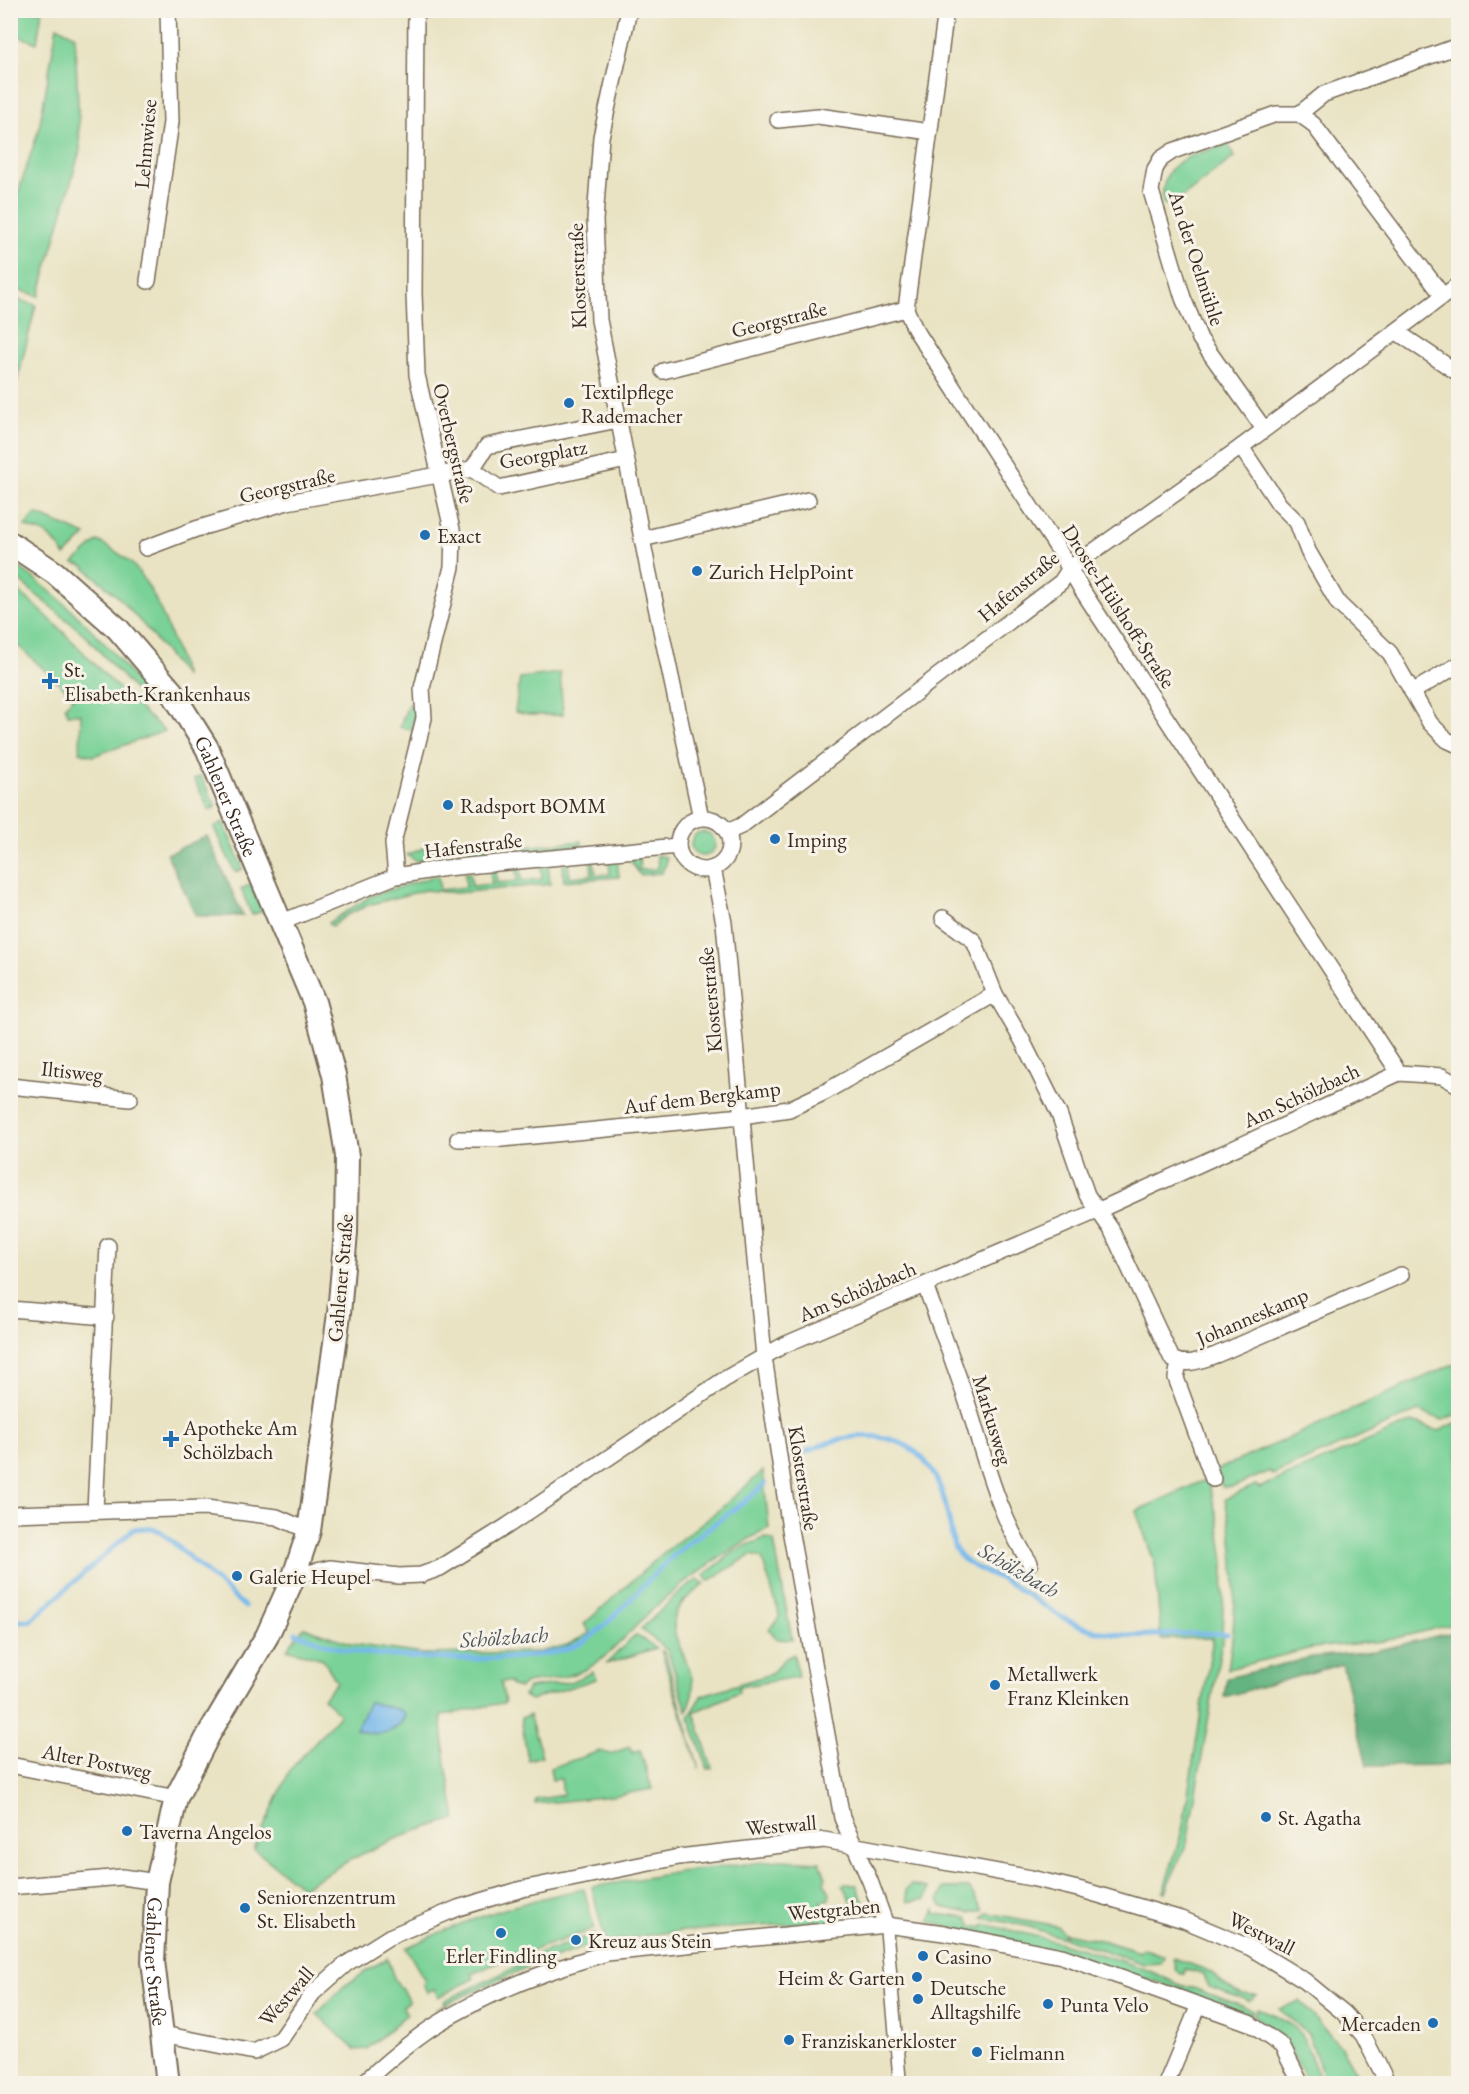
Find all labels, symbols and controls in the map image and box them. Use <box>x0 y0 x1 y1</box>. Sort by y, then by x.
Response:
street label: Lehmwiese <box>128 98 162 190</box>
street label: An der Oelmühle <box>1162 186 1232 329</box>
street label: Klosterstraße <box>562 223 592 329</box>
street label: Georgstraße <box>728 294 830 344</box>
place label: Textilpflege Rademacher <box>581 378 682 429</box>
street label: Overbergstraße <box>427 380 481 506</box>
marker: Textilpflege Rademacher <box>562 396 576 410</box>
street label: Georgplatz <box>497 433 589 475</box>
street label: Georgstraße <box>237 461 337 509</box>
street label: Droste-Hülshoff-Straße <box>1056 519 1182 693</box>
place label: Exact <box>437 522 481 549</box>
marker: Exact <box>418 528 432 542</box>
street label: Hafenstraße <box>972 544 1064 628</box>
place label: Zurich HelpPoint <box>709 558 854 585</box>
marker: Zurich HelpPoint <box>690 564 704 578</box>
place label: St. Elisabeth-Krankenhaus <box>64 656 251 707</box>
marker: St. Elisabeth-Krankenhaus <box>41 672 59 690</box>
street label: Gahlener Straße <box>189 730 264 860</box>
place label: Radsport BOMM <box>460 792 606 819</box>
marker: Radsport BOMM <box>441 798 455 812</box>
street label: Hafenstraße <box>423 826 523 864</box>
place label: Imping <box>787 826 848 853</box>
marker: Imping <box>768 832 782 846</box>
street label: Klosterstraße <box>692 946 728 1054</box>
street label: Iltisweg <box>40 1054 105 1088</box>
street label: Am Schölzbach <box>1238 1056 1364 1134</box>
street label: Auf dem Bergkamp <box>621 1074 782 1120</box>
street label: Gahlener Straße <box>321 1213 359 1343</box>
street label: Am Schölzbach <box>793 1254 920 1328</box>
street label: Johanneskamp <box>1190 1280 1312 1352</box>
street label: Markusweg <box>967 1372 1020 1469</box>
place label: Apotheke Am Schölzbach <box>182 1414 298 1465</box>
street label: Klosterstraße <box>782 1424 826 1532</box>
marker: Apotheke Am Schölzbach <box>164 1432 178 1446</box>
water label: Schölzbach <box>973 1535 1065 1605</box>
place label: Galerie Heupel <box>249 1563 371 1590</box>
marker: Galerie Heupel <box>230 1569 244 1583</box>
water label: Schölzbach <box>458 1619 549 1655</box>
place label: Metallwerk Franz Kleinken <box>1007 1660 1129 1711</box>
marker: Metallwerk Franz Kleinken <box>988 1678 1002 1692</box>
street label: Alter Postweg <box>39 1737 155 1785</box>
place label: St. Agatha <box>1278 1804 1362 1831</box>
street label: Westwall <box>744 1808 818 1842</box>
marker: St. Agatha <box>1259 1810 1273 1824</box>
place label: Taverna Angelos <box>139 1818 272 1845</box>
marker: Taverna Angelos <box>120 1824 134 1838</box>
place label: Seniorenzentrum St. Elisabeth <box>257 1883 396 1934</box>
street label: Westgraben <box>786 1891 882 1927</box>
street label: Gahlener Straße <box>139 1897 174 2027</box>
marker: Seniorenzentrum St. Elisabeth <box>238 1901 252 1915</box>
street label: Westwall <box>1224 1905 1300 1961</box>
marker: Erler Findling <box>494 1926 508 1940</box>
place label: Kreuz aus Stein <box>588 1927 712 1954</box>
marker: Kreuz aus Stein <box>569 1933 583 1947</box>
place label: Erler Findling <box>445 1942 558 1969</box>
place label: Casino <box>935 1943 992 1970</box>
marker: Casino <box>916 1949 930 1963</box>
street label: Westwall <box>252 1960 320 2032</box>
place label: Heim & Garten <box>777 1964 905 1991</box>
marker: Heim & Garten <box>910 1970 924 1984</box>
place label: Deutsche Alltagshilfe <box>929 1974 1021 2025</box>
place label: Punta Velo <box>1060 1991 1149 2018</box>
marker: Deutsche Alltagshilfe <box>911 1992 925 2006</box>
marker: Punta Velo <box>1041 1997 1055 2011</box>
place label: Mercaden <box>1341 2010 1421 2037</box>
marker: Mercaden <box>1426 2016 1440 2030</box>
place label: Franziskanerkloster <box>801 2027 956 2054</box>
marker: Franziskanerkloster <box>782 2033 796 2047</box>
place label: Fielmann <box>989 2039 1065 2066</box>
marker: Fielmann <box>970 2045 984 2059</box>

